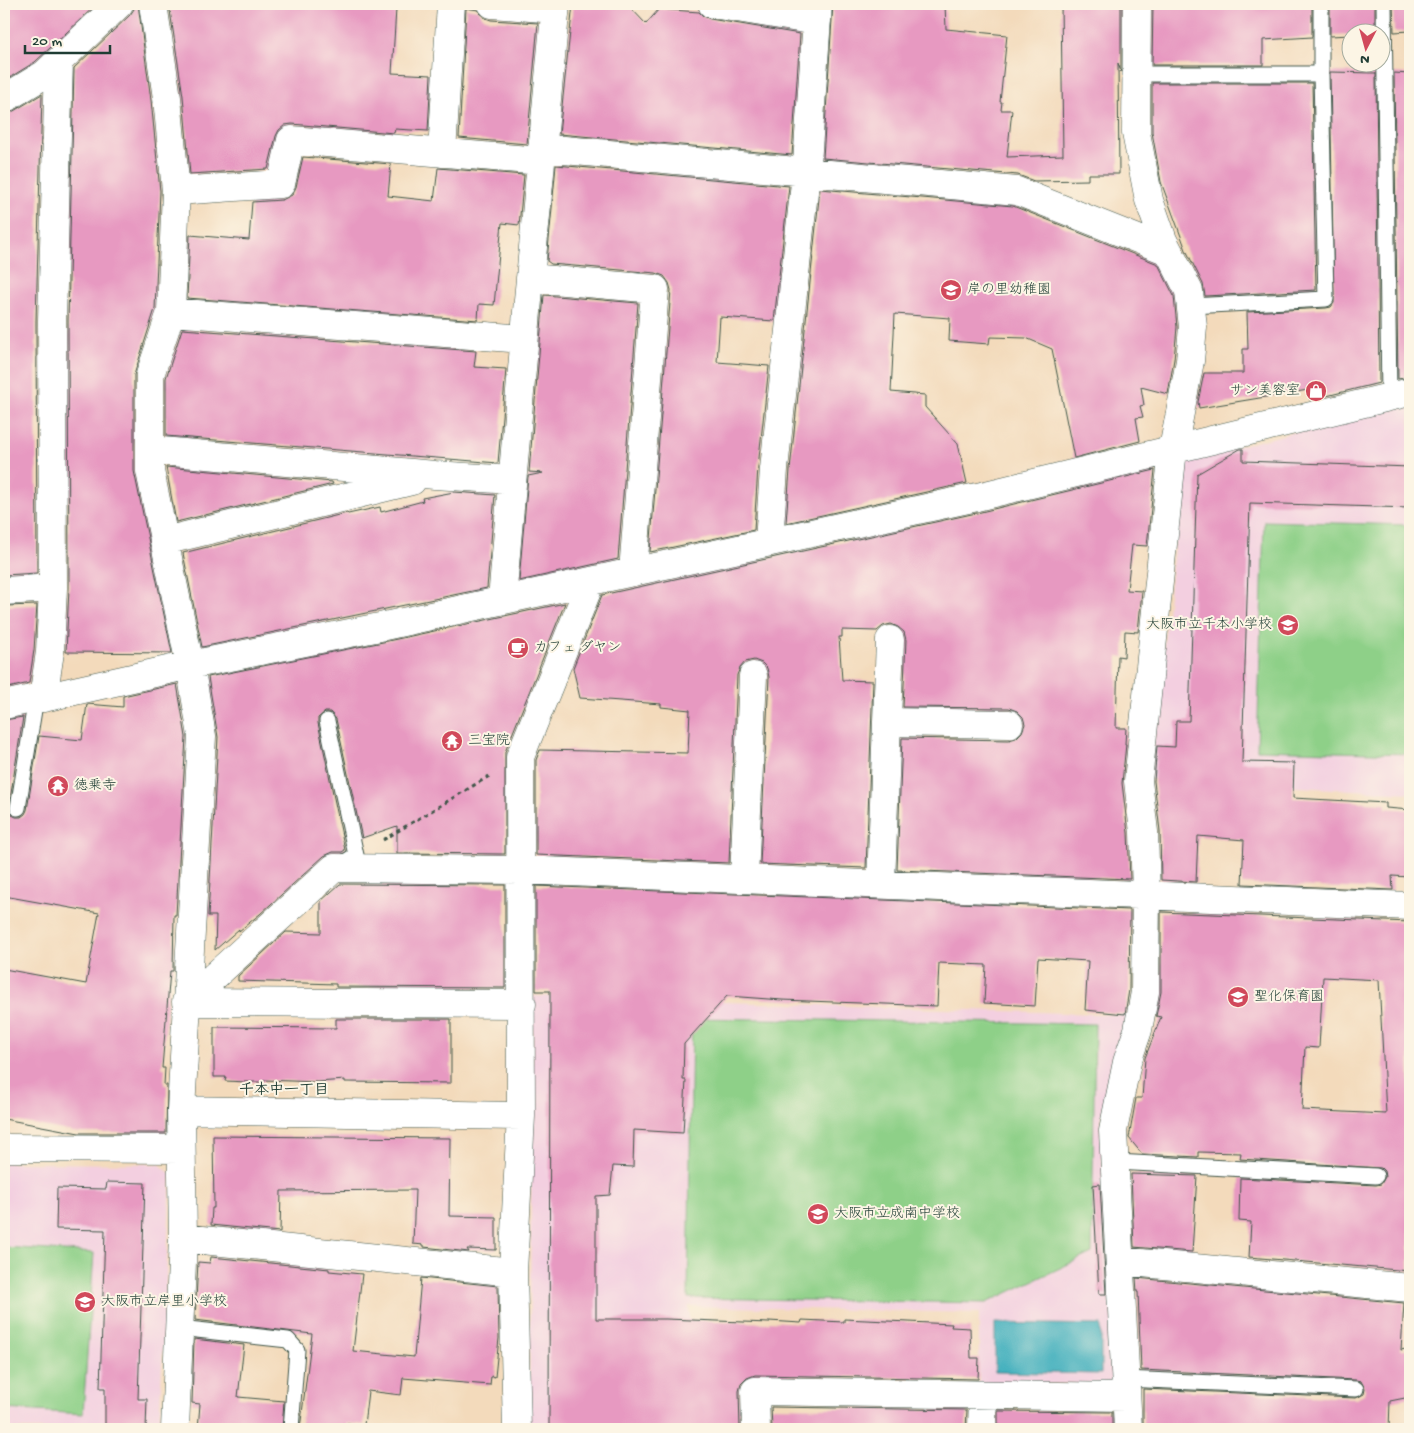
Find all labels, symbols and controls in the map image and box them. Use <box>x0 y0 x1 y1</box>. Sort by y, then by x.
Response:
scale bar <box>25 22 110 54</box>
north arrow <box>1342 22 1392 72</box>
text: 20 m <box>32 33 62 51</box>
text: N <box>1359 50 1370 67</box>
school or university icon: 岸の里幼稚園 <box>939 278 963 302</box>
place label: 岸の里幼稚園 <box>967 282 1051 299</box>
shop icon: サン美容室 <box>1304 379 1328 403</box>
place label: サン美容室 <box>1230 383 1300 400</box>
school or university icon: 大阪市立千本小学校 <box>1276 613 1300 637</box>
place label: 大阪市立千本小学校 <box>1146 617 1272 634</box>
cafe icon: カフェ ダヤン <box>506 636 530 660</box>
place label: カフェ ダヤン <box>534 640 621 657</box>
temple icon: 三宝院 <box>440 729 464 753</box>
place label: 三宝院 <box>468 733 510 750</box>
temple icon: 徳乗寺 <box>46 774 70 798</box>
place label: 徳乗寺 <box>74 778 116 795</box>
school or university icon: 聖化保育園 <box>1226 985 1250 1009</box>
place label: 聖化保育園 <box>1254 989 1324 1006</box>
district label: 千本中一丁目 <box>239 1081 329 1100</box>
school or university icon: 大阪市立成南中学校 <box>806 1202 830 1226</box>
place label: 大阪市立成南中学校 <box>834 1206 960 1223</box>
school or university icon: 大阪市立岸里小学校 <box>73 1290 97 1314</box>
place label: 大阪市立岸里小学校 <box>101 1294 227 1311</box>

